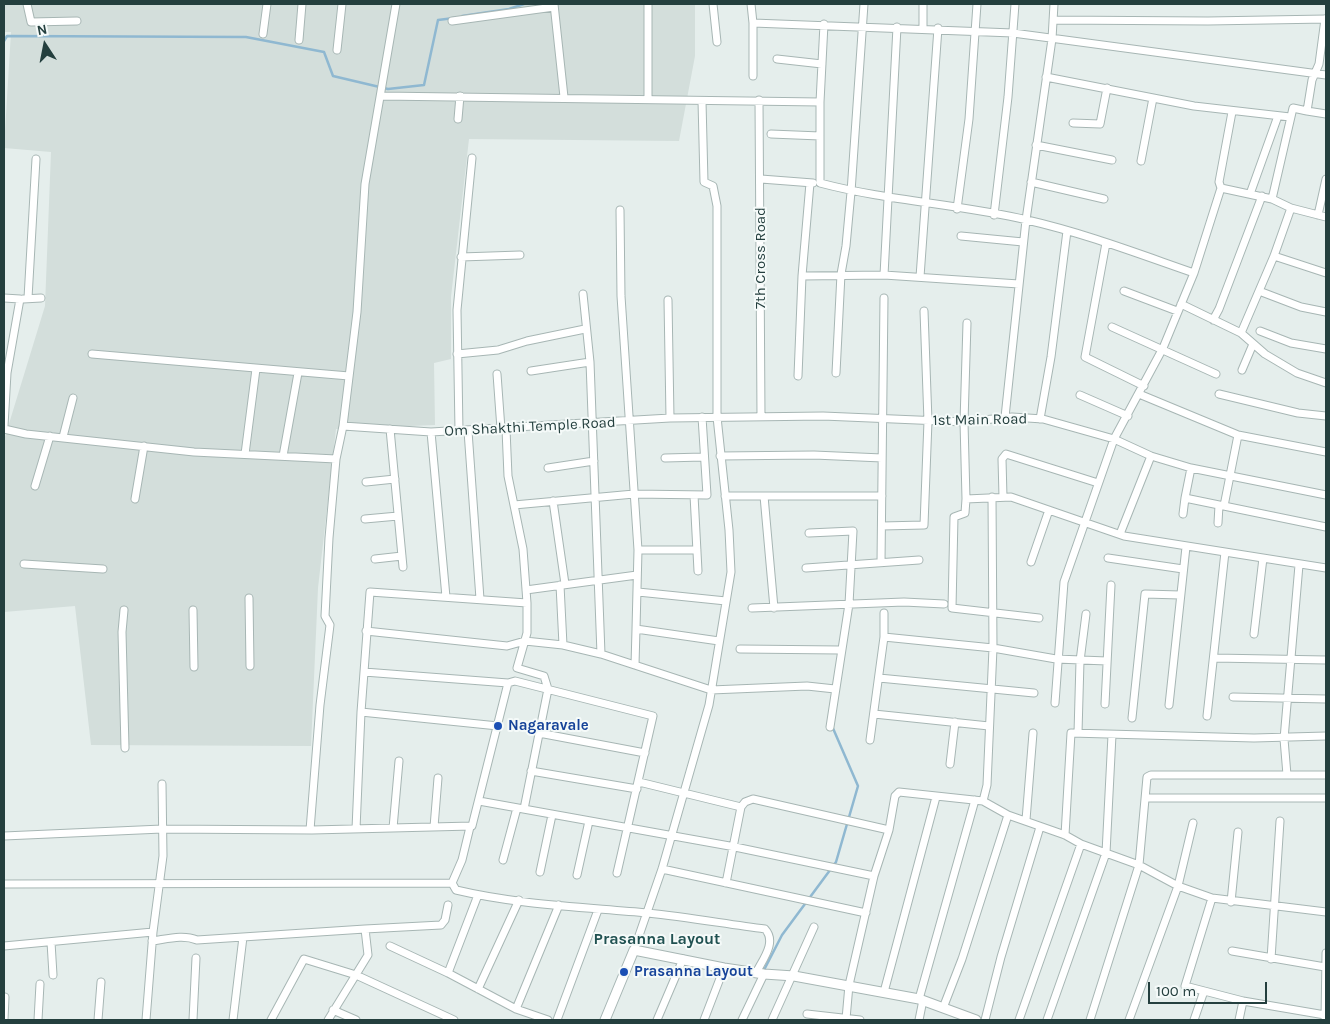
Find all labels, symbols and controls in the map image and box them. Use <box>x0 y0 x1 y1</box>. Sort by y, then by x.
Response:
north arrow <box>20 20 70 70</box>
text: N <box>35 20 49 39</box>
street label: 7th Cross Road <box>752 207 770 309</box>
street label: 1st Main Road <box>933 410 1027 430</box>
street label: Om Shakthi Temple Road <box>444 414 616 440</box>
place label: Nagaravale <box>508 717 589 735</box>
marker: Nagaravale <box>492 720 504 732</box>
district label: Prasanna Layout <box>594 929 720 949</box>
place label: Prasanna Layout <box>634 963 753 981</box>
marker: Prasanna Layout <box>618 966 630 978</box>
scale bar <box>1150 972 1269 1004</box>
text: 100 m <box>1156 982 1196 1000</box>

